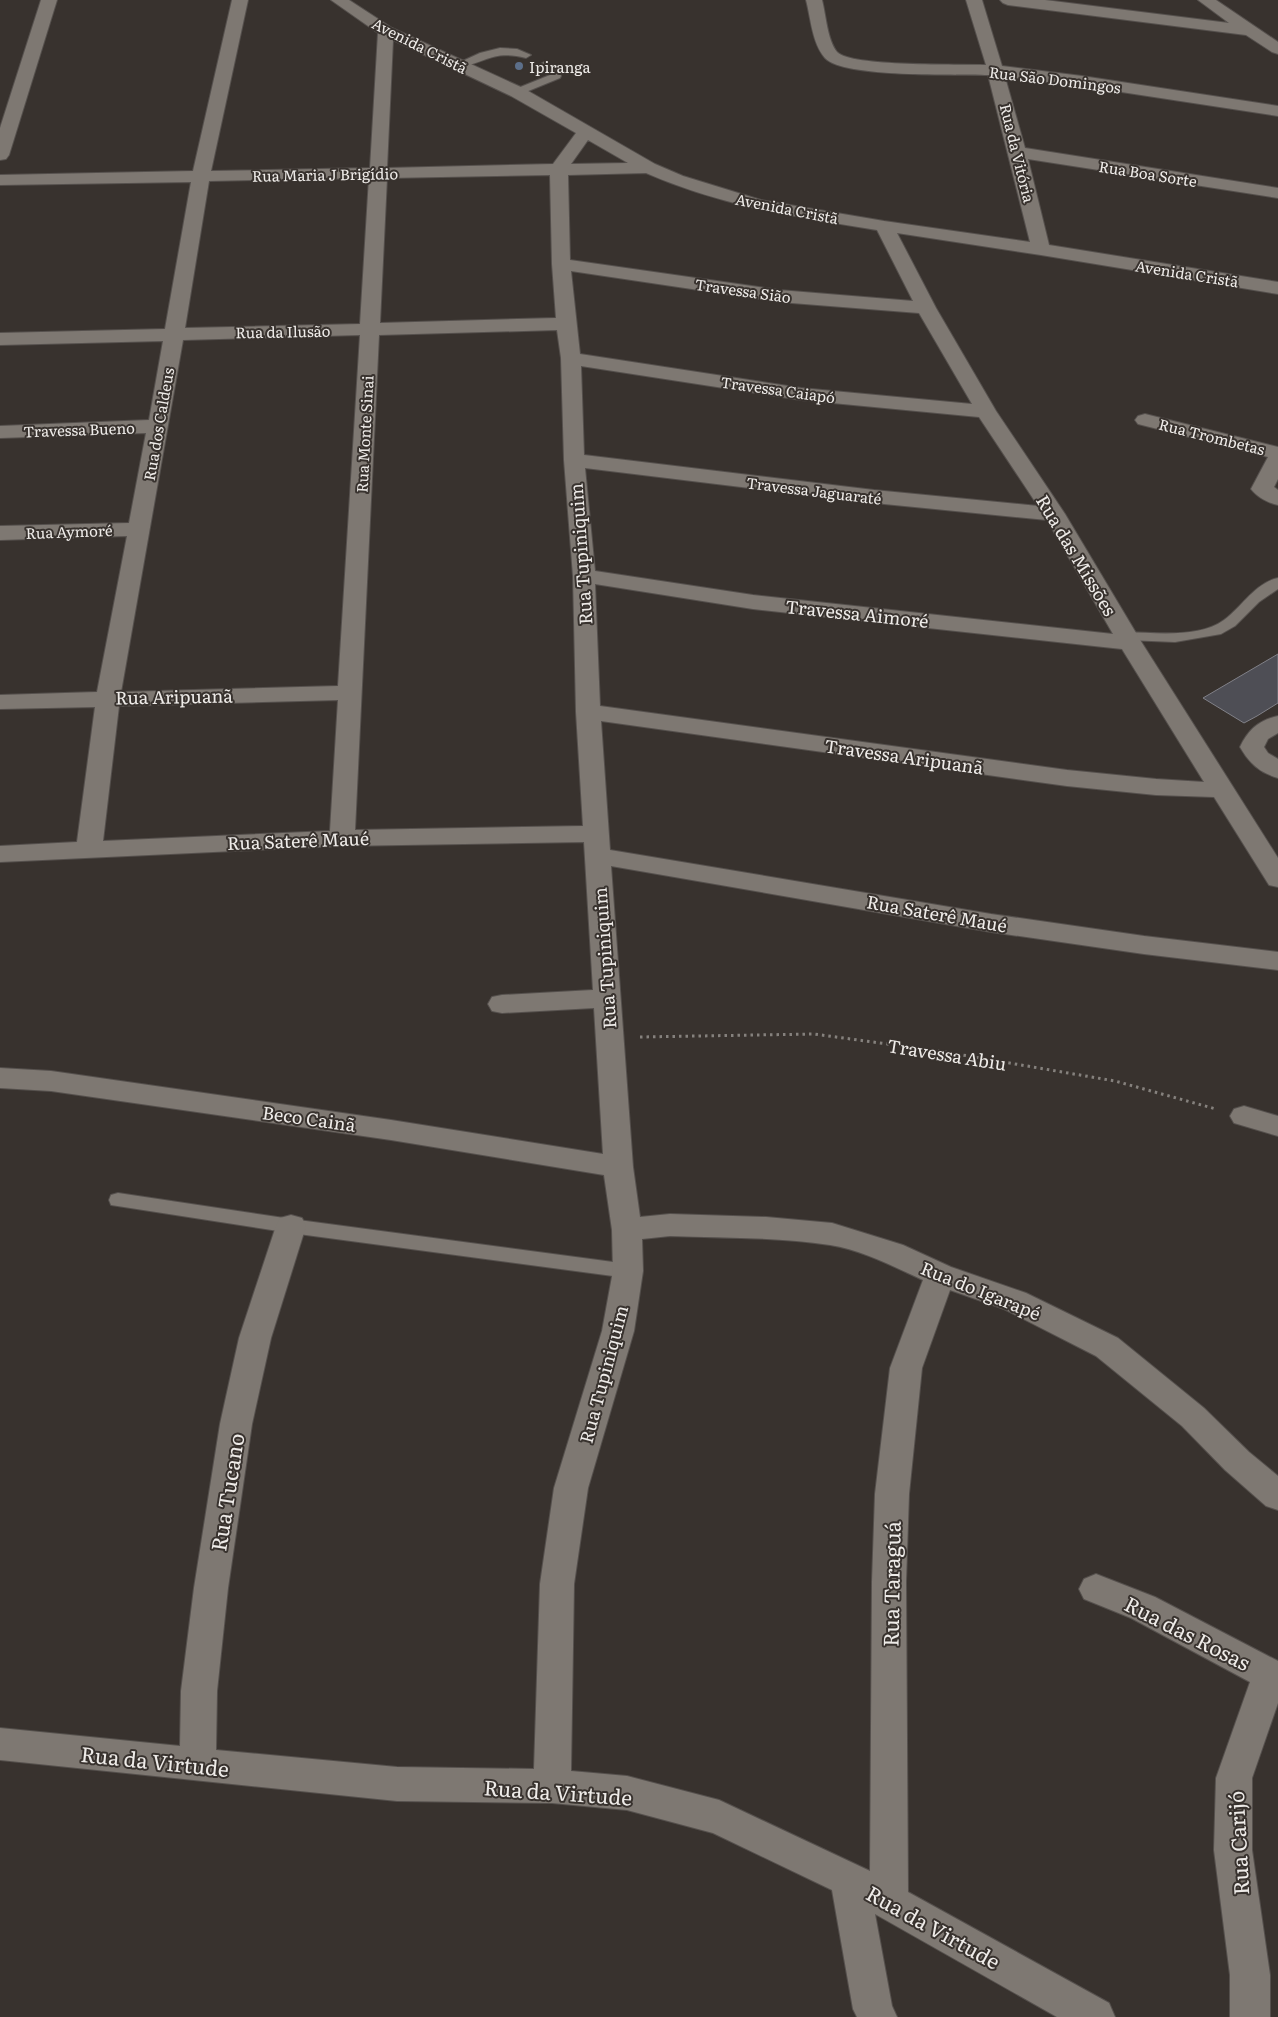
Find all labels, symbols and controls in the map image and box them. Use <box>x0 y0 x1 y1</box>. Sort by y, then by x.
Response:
street label: Avenida Cristã <box>368 11 472 79</box>
place label: Ipiranga <box>529 55 592 78</box>
marker: Ipiranga <box>513 60 525 72</box>
street label: Rua São Domingos <box>988 60 1122 99</box>
street label: Rua da Vitória <box>995 101 1042 206</box>
street label: Rua Boa Sorte <box>1097 154 1199 192</box>
street label: Rua Maria J Brigídio <box>252 161 399 187</box>
street label: Avenida Cristã <box>734 187 841 229</box>
street label: Avenida Cristã <box>1134 253 1241 293</box>
street label: Travessa Sião <box>693 272 793 308</box>
street label: Rua da Ilusão <box>235 319 331 343</box>
street label: Rua dos Caldeus <box>137 365 179 482</box>
street label: Travessa Caiapó <box>719 370 837 408</box>
street label: Rua Monte Sinai <box>349 375 379 493</box>
street label: Rua Trombetas <box>1157 412 1268 460</box>
street label: Travessa Bueno <box>23 416 135 442</box>
street label: Travessa Jaguaraté <box>745 470 883 510</box>
street label: Rua Tupiniquim <box>562 482 598 626</box>
street label: Rua das Missões <box>1030 489 1124 621</box>
street label: Rua Aymoré <box>25 518 113 544</box>
street label: Travessa Aimoré <box>784 592 930 634</box>
street label: Rua Aripuanã <box>115 681 233 711</box>
street label: Travessa Aripuanã <box>823 731 985 781</box>
street label: Rua Saterê Maué <box>227 824 369 856</box>
street label: Rua Tupiniquim <box>586 886 622 1030</box>
street label: Rua Saterê Maué <box>865 887 1009 939</box>
street label: Travessa Abiu <box>885 1031 1009 1077</box>
street label: Beco Cainã <box>261 1098 358 1138</box>
street label: Rua do Igarapé <box>917 1254 1045 1326</box>
street label: Rua Tupiniquim <box>572 1302 634 1446</box>
street label: Rua Tucano <box>201 1431 251 1553</box>
street label: Rua Taraguá <box>873 1520 907 1647</box>
street label: Rua das Rosas <box>1120 1587 1256 1677</box>
street label: Rua da Virtude <box>79 1737 231 1783</box>
street label: Rua da Virtude <box>483 1770 633 1812</box>
street label: Rua Carijó <box>1219 1790 1255 1896</box>
street label: Rua da Virtude <box>861 1876 1007 1976</box>

